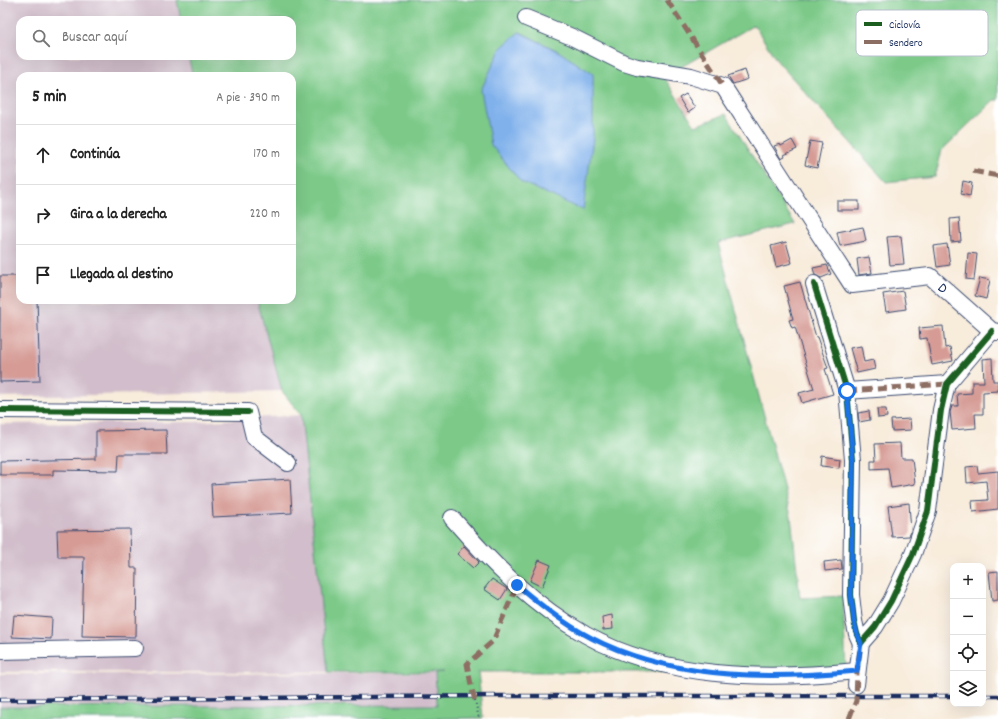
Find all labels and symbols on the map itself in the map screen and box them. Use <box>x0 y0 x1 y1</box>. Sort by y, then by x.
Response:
legend <box>856 10 988 56</box>
text: Ciclovía <box>889 18 921 34</box>
text: Sendero <box>889 36 923 52</box>
street label: D <box>932 278 952 300</box>
route start <box>838 382 856 400</box>
route end <box>508 576 526 594</box>

